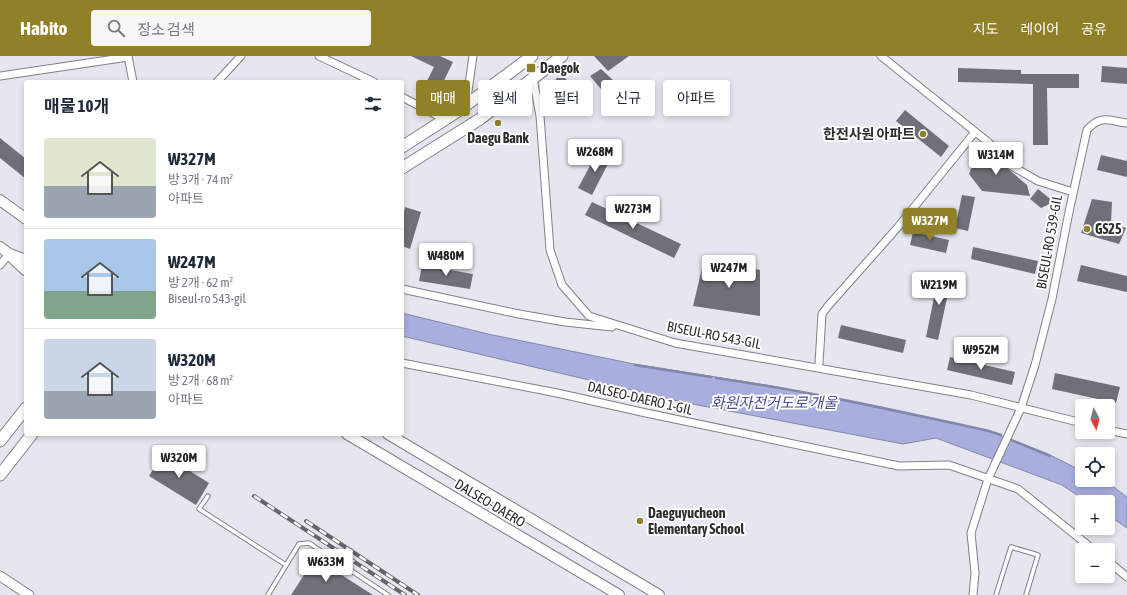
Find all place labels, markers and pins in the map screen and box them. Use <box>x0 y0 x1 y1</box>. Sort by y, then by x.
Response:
place label: Daegok <box>540 60 580 76</box>
marker: Daegok <box>525 62 537 74</box>
marker: Daegu Bank <box>493 118 503 128</box>
place label: 한전사원 아파트 <box>823 126 915 142</box>
marker: 한전사원 아파트 <box>918 129 928 139</box>
place label: Daegu Bank <box>467 130 530 146</box>
pin: ₩268M <box>567 139 623 173</box>
pin: ₩314M <box>968 142 1024 176</box>
pin: ₩273M <box>605 196 661 230</box>
pin: ₩327M <box>902 208 958 242</box>
place label: GS25 <box>1095 221 1122 237</box>
marker: GS25 <box>1082 224 1092 234</box>
pin: ₩480M <box>418 243 474 277</box>
pin: ₩247M <box>701 255 757 289</box>
pin: ₩219M <box>911 272 967 306</box>
pin: ₩952M <box>953 337 1009 371</box>
pin: ₩320M <box>151 445 207 479</box>
place label: Daeguyucheon Elementary School <box>648 505 744 537</box>
marker: Daeguyucheon Elementary School <box>635 516 645 526</box>
pin: ₩633M <box>298 549 354 583</box>

